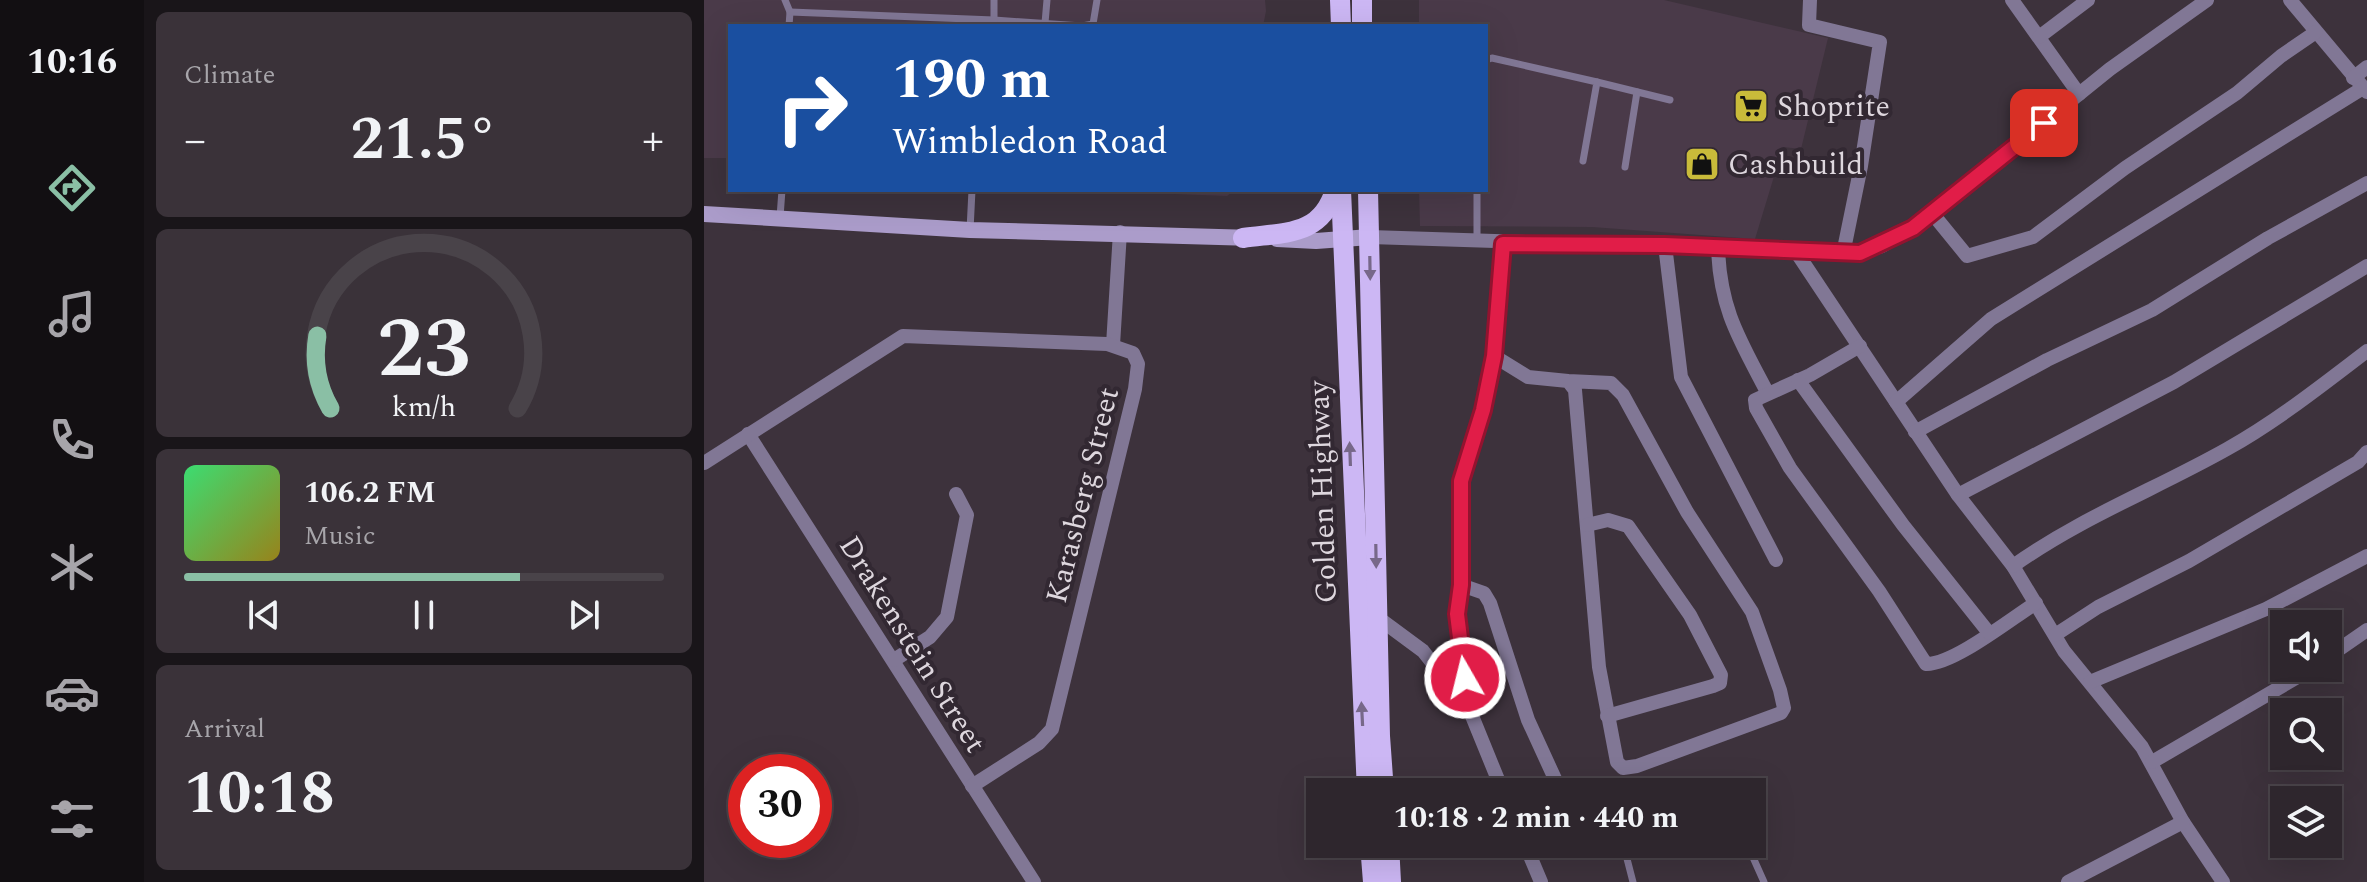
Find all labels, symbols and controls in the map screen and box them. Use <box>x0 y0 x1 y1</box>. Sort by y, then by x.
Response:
text: 10:16 <box>27 35 117 90</box>
text: 190 m <box>892 38 1051 123</box>
text: Climate <box>184 55 275 95</box>
icon: right <box>760 56 864 160</box>
place label: Shoprite <box>1777 84 1890 130</box>
supermarket icon: Shoprite <box>1732 87 1770 125</box>
pin <box>2010 89 2078 157</box>
text: 21.5° <box>350 94 498 186</box>
icon: arrive <box>2022 101 2066 145</box>
text: − <box>184 107 206 174</box>
text: + <box>642 107 664 174</box>
text: Wimbledon Road <box>892 115 1168 170</box>
place label: Cashbuild <box>1728 142 1863 188</box>
shop icon: Cashbuild <box>1683 145 1721 183</box>
icon: directions <box>44 160 100 216</box>
one-way arrow <box>1364 256 1376 281</box>
icon: music <box>44 286 100 342</box>
text: 23 <box>377 286 471 413</box>
street label: Golden Highway <box>1296 378 1350 604</box>
street label: Karasberg Street <box>1034 382 1132 608</box>
text: km/h <box>392 386 456 429</box>
icon: phone <box>44 412 100 468</box>
one-way arrow <box>1343 441 1356 466</box>
text: 106.2 FM <box>304 470 436 516</box>
text: Music <box>304 516 375 556</box>
street label: Drakenstein Street <box>827 527 998 762</box>
icon: climate <box>44 539 100 595</box>
one-way arrow <box>1370 544 1382 569</box>
icon: previous <box>242 593 286 637</box>
icon: pause <box>402 593 446 637</box>
icon: next <box>562 593 606 637</box>
map controls <box>2270 610 2342 858</box>
button: sound <box>2270 610 2342 682</box>
position arrow <box>1423 636 1507 720</box>
icon: car <box>44 665 100 721</box>
button: search <box>2270 698 2342 770</box>
one-way arrow <box>1356 701 1369 726</box>
text: Arrival <box>184 709 265 749</box>
text: 10:18 <box>184 748 335 840</box>
speed limit sign: 30 <box>728 754 832 858</box>
button: layers <box>2270 786 2342 858</box>
icon: filters <box>44 791 100 847</box>
text: 10:18 · 2 min · 440 m <box>1393 795 1679 841</box>

